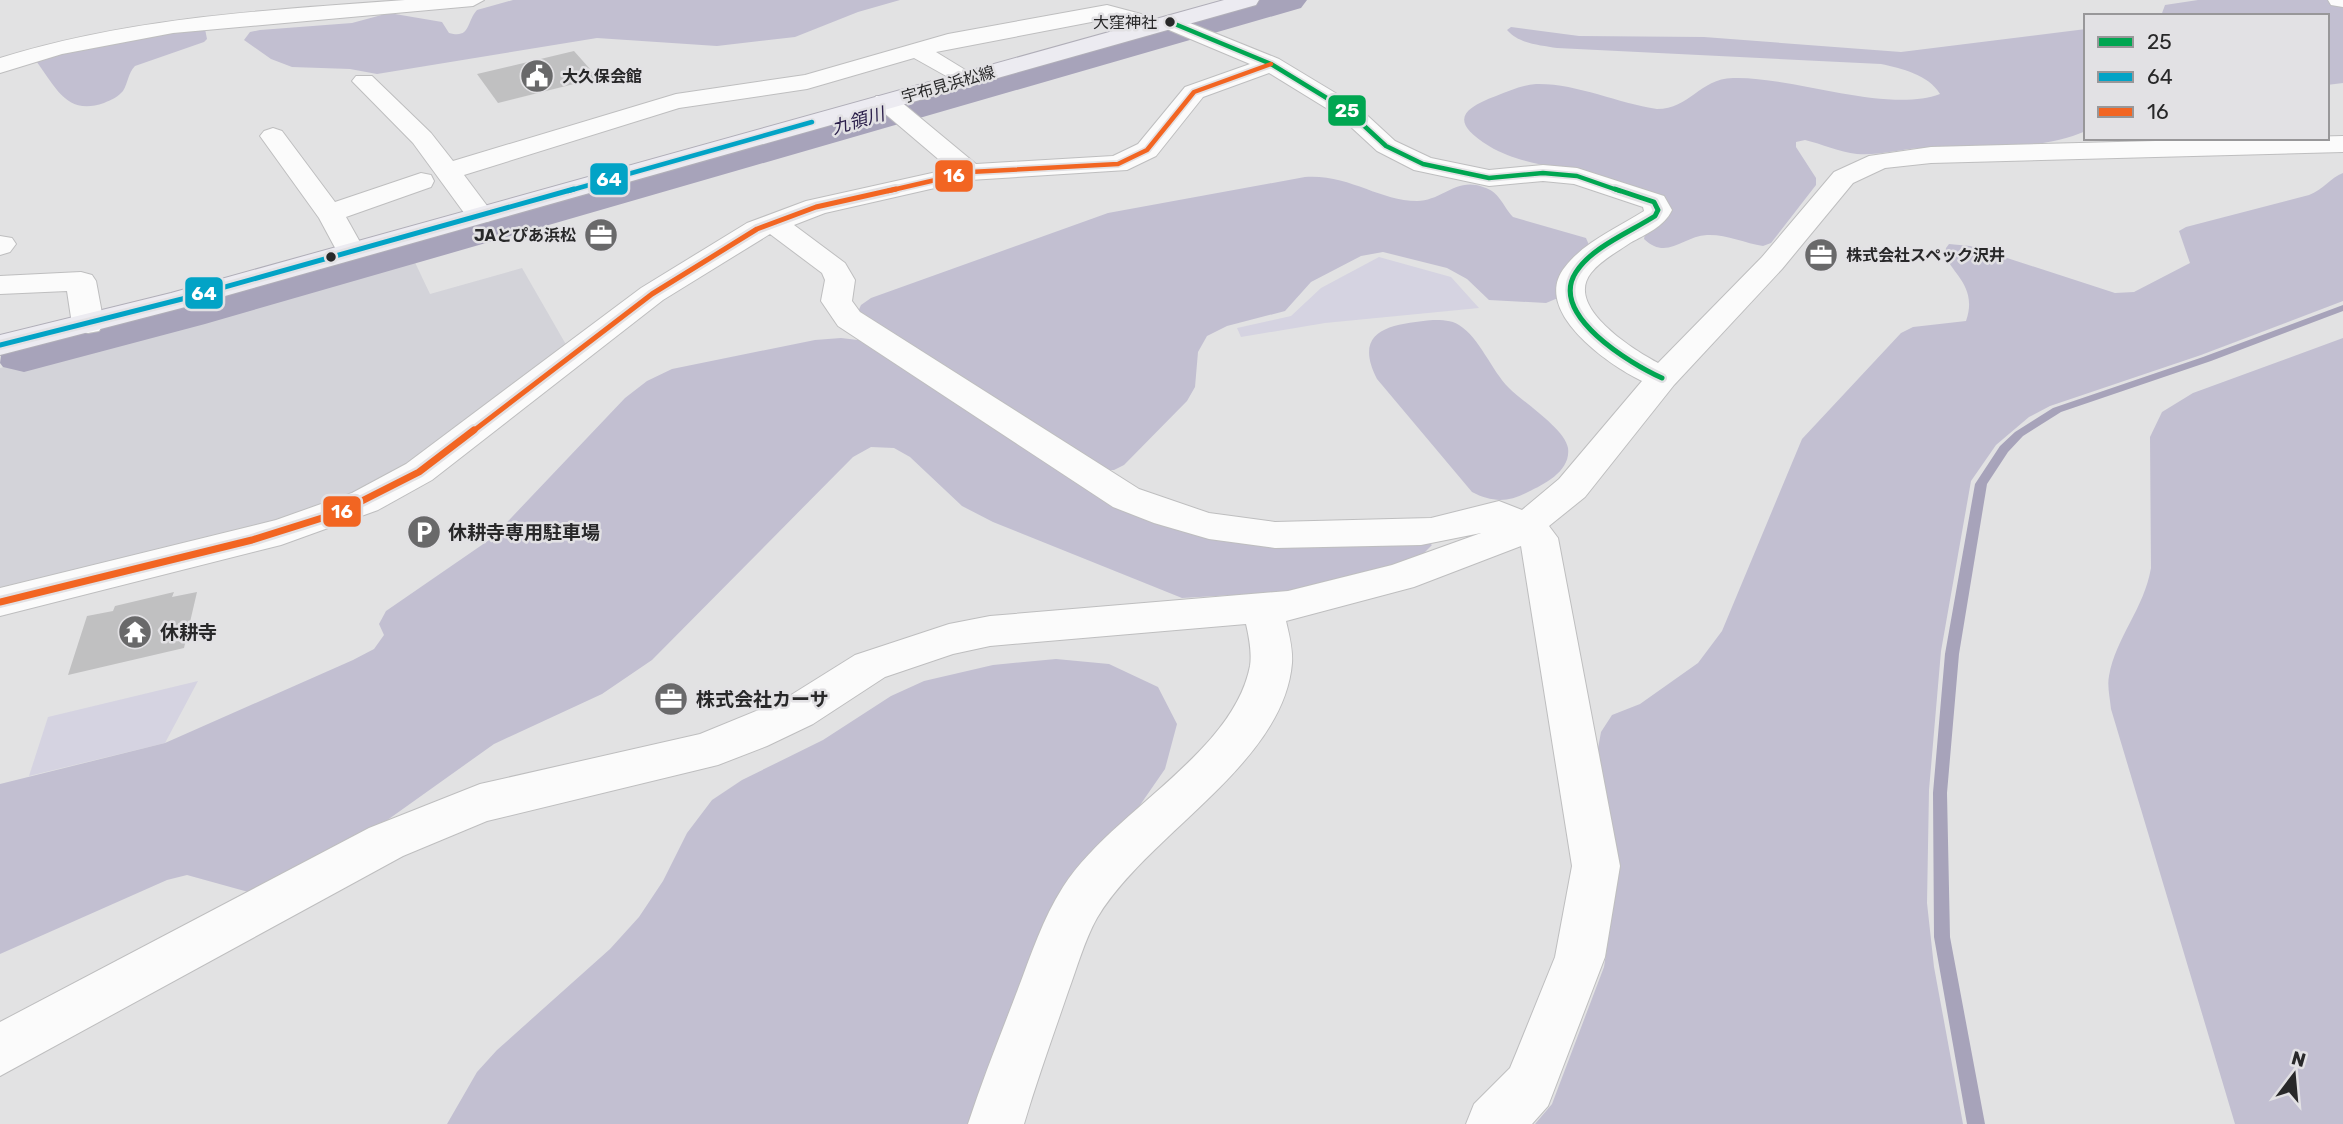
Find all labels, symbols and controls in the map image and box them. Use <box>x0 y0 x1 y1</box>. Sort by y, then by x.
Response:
place label: 大窪神社 <box>1093 13 1157 32</box>
legend <box>2084 14 2329 140</box>
marker: 大窪神社 <box>1163 15 1177 29</box>
text: 25 <box>2147 29 2172 54</box>
public building icon: 大久保会館 <box>518 57 556 95</box>
street label: 宇布見浜松線 <box>899 62 997 107</box>
text: 64 <box>2147 64 2173 89</box>
place label: 大久保会館 <box>562 67 642 86</box>
line badge: 25 <box>1327 94 1367 127</box>
text: 25 <box>1335 99 1359 122</box>
text: 16 <box>2147 99 2169 124</box>
water label: 九領川 <box>829 102 889 139</box>
line badge: 16 <box>934 159 974 193</box>
line badge: 64 <box>589 162 629 196</box>
text: 16 <box>943 164 965 187</box>
text: 64 <box>596 168 622 191</box>
office icon: JAとぴあ浜松 <box>582 216 620 254</box>
place label: JAとぴあ浜松 <box>474 226 576 245</box>
office icon: 株式会社スペック沢井 <box>1802 236 1840 274</box>
place label: 株式会社スペック沢井 <box>1846 246 2005 265</box>
unlabelled marker <box>324 250 338 264</box>
line badge: 64 <box>184 276 224 310</box>
text: 64 <box>191 282 217 305</box>
line badge: 16 <box>322 495 362 528</box>
text: 16 <box>331 500 353 523</box>
parking icon: 休耕寺専用駐車場 <box>405 513 443 551</box>
place label: 休耕寺専用駐車場 <box>448 521 600 544</box>
temple icon: 休耕寺 <box>116 613 154 651</box>
place label: 休耕寺 <box>160 621 217 644</box>
office icon: 株式会社カーサ <box>652 680 690 718</box>
place label: 株式会社カーサ <box>696 688 829 711</box>
north arrow <box>2259 1040 2329 1110</box>
text: N <box>2289 1046 2308 1072</box>

